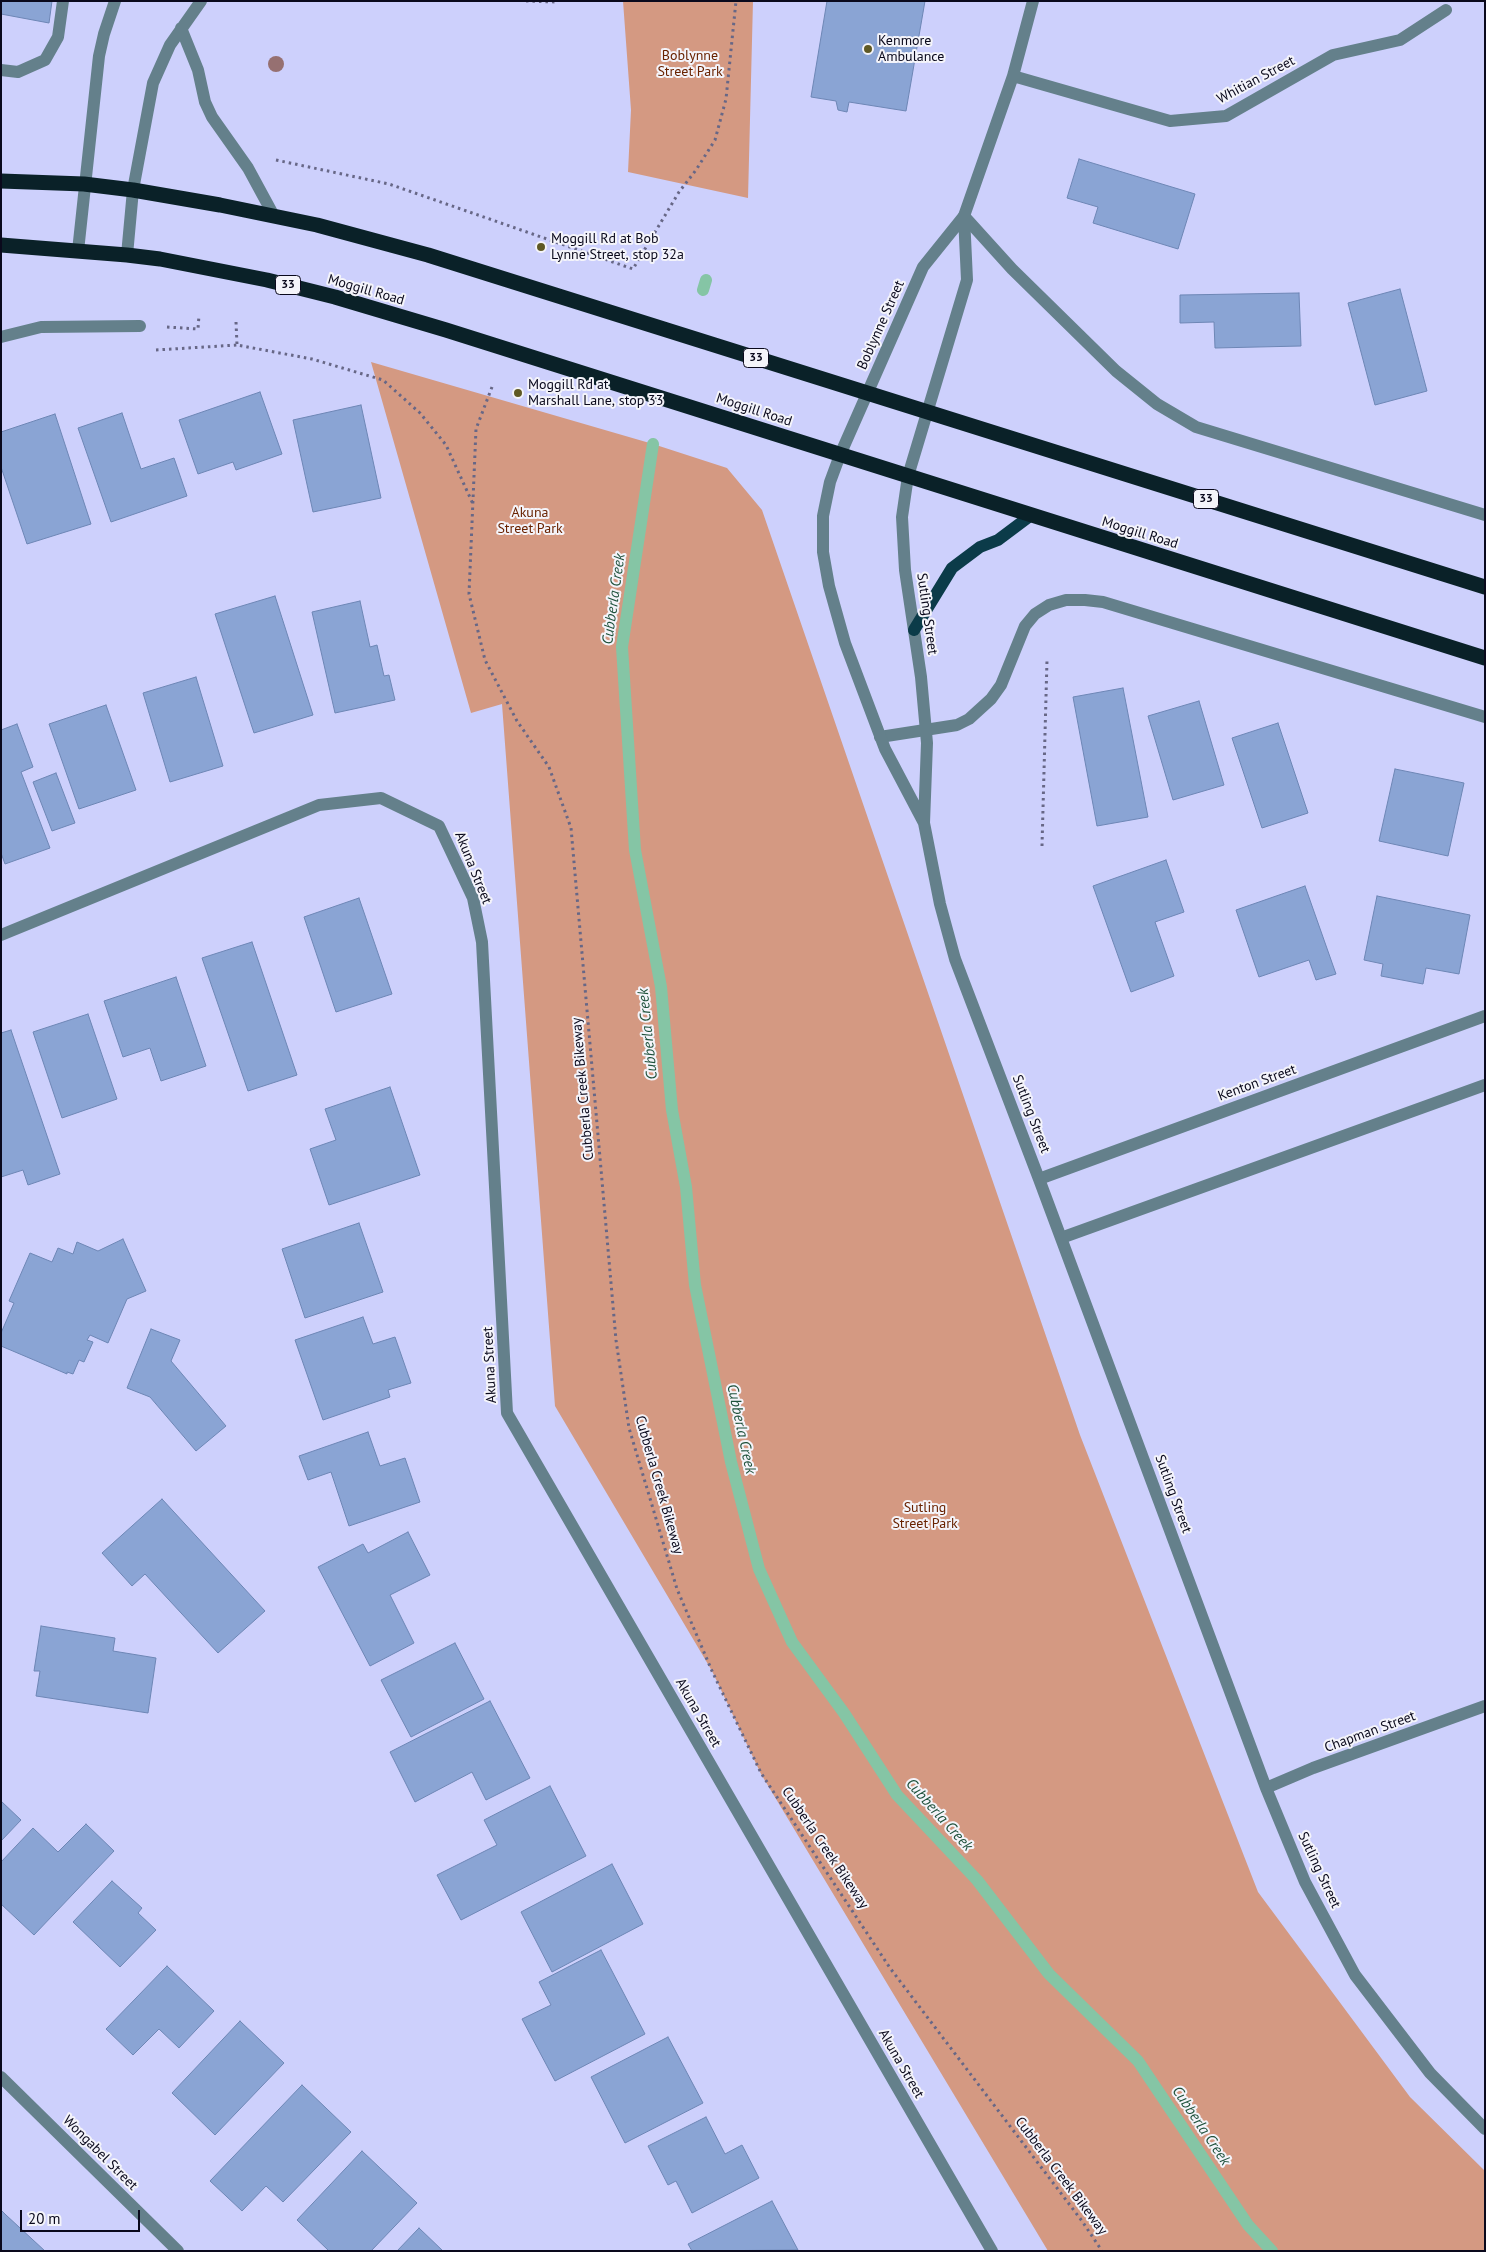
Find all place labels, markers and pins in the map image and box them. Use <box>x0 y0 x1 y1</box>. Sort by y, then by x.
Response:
place label: Kenmore Ambulance <box>878 33 944 65</box>
marker: Kenmore Ambulance <box>862 43 874 55</box>
place label: Moggill Rd at Bob Lynne Street, stop 32a <box>551 231 684 264</box>
marker: Moggill Rd at Bob Lynne Street, stop 32a <box>535 241 547 253</box>
place label: Moggill Rd at Marshall Lane, stop 33 <box>528 377 663 410</box>
marker: Moggill Rd at Marshall Lane, stop 33 <box>512 387 524 399</box>

